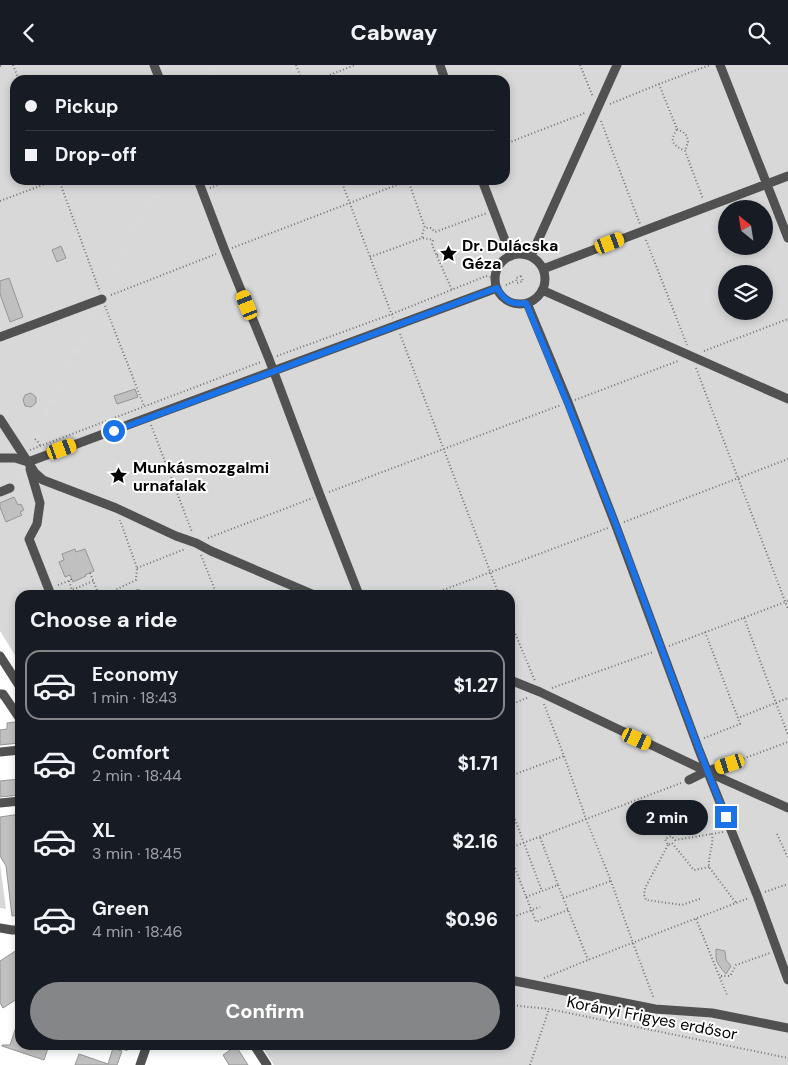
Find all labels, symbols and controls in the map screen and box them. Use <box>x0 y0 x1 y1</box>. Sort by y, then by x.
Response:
text: Cabway <box>351 18 437 47</box>
icon: back <box>15 19 43 47</box>
icon: search <box>745 19 773 47</box>
text: Pickup <box>55 94 119 119</box>
text: Drop-off <box>55 142 137 167</box>
north arrow <box>718 200 772 255</box>
map controls <box>718 200 773 320</box>
car <box>593 231 626 255</box>
place label: Dr. Dulácska Géza <box>462 235 558 274</box>
place icon: Dr. Dulácska Géza <box>438 244 458 264</box>
button: layers <box>718 265 773 320</box>
car <box>234 288 259 322</box>
route start <box>103 420 125 442</box>
car <box>45 437 78 461</box>
place label: Munkásmozgalmi urnafalak <box>133 457 269 496</box>
place icon: Munkásmozgalmi urnafalak <box>109 466 129 486</box>
text: Choose a ride <box>30 605 178 634</box>
text: Economy <box>92 662 179 687</box>
icon: car <box>32 663 77 708</box>
text: $1.27 <box>454 673 498 698</box>
text: 1 min · 18:43 <box>92 687 177 708</box>
car <box>620 726 653 752</box>
text: Comfort <box>92 740 170 765</box>
icon: car <box>32 741 77 786</box>
text: $1.71 <box>458 751 498 776</box>
car <box>713 752 746 776</box>
text: 2 min · 18:44 <box>92 765 182 786</box>
callout: 2 min <box>626 799 708 835</box>
route end <box>715 806 737 828</box>
text: 2 min <box>646 807 688 828</box>
text: XL <box>92 818 115 843</box>
icon: car <box>32 819 77 864</box>
text: $2.16 <box>452 829 498 854</box>
text: 3 min · 18:45 <box>92 843 182 864</box>
text: Green <box>92 896 149 921</box>
icon: car <box>32 897 77 942</box>
text: $0.96 <box>445 907 498 932</box>
text: 4 min · 18:46 <box>92 921 183 942</box>
button: Confirm <box>30 982 500 1040</box>
street label: Korányi Frigyes erdősor <box>565 991 739 1045</box>

